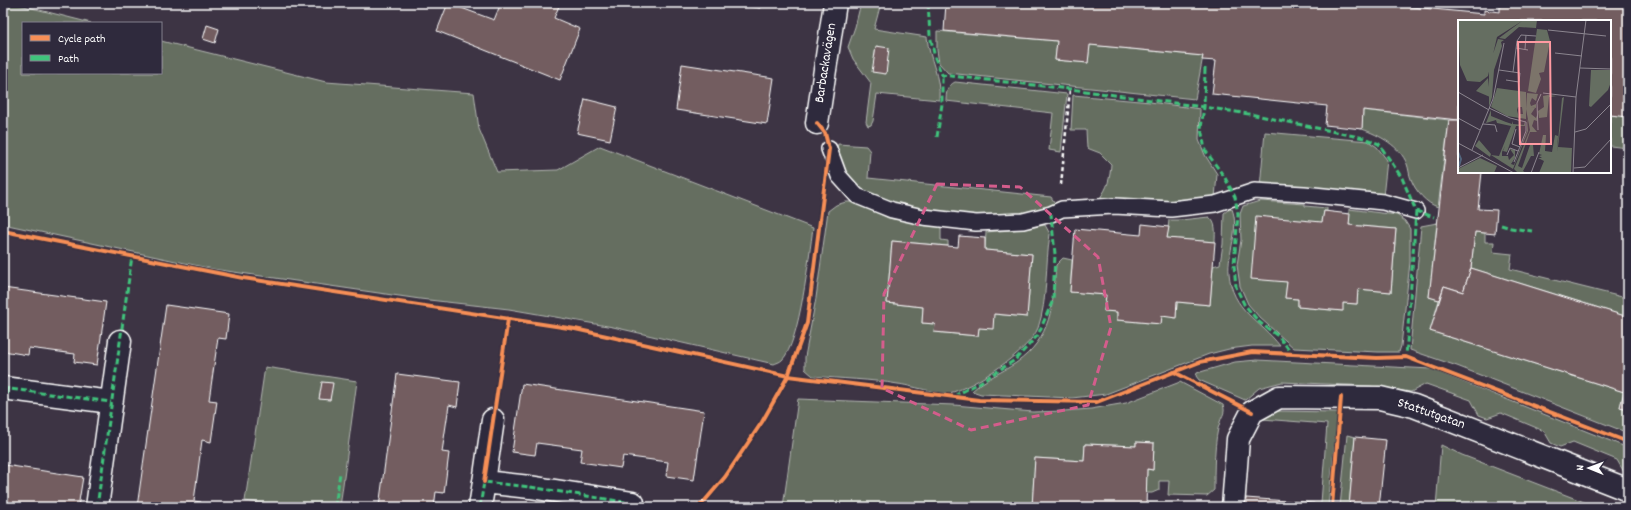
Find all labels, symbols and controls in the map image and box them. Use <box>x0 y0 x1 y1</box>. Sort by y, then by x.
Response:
inset map <box>1458 20 1611 173</box>
legend <box>22 22 162 74</box>
street label: Barbackavägen <box>810 22 842 104</box>
text: Cycle path <box>58 31 106 48</box>
text: Path <box>58 51 79 68</box>
street label: Stattutgatan <box>1394 393 1468 435</box>
north arrow <box>1569 448 1609 488</box>
text: N <box>1573 464 1589 471</box>

